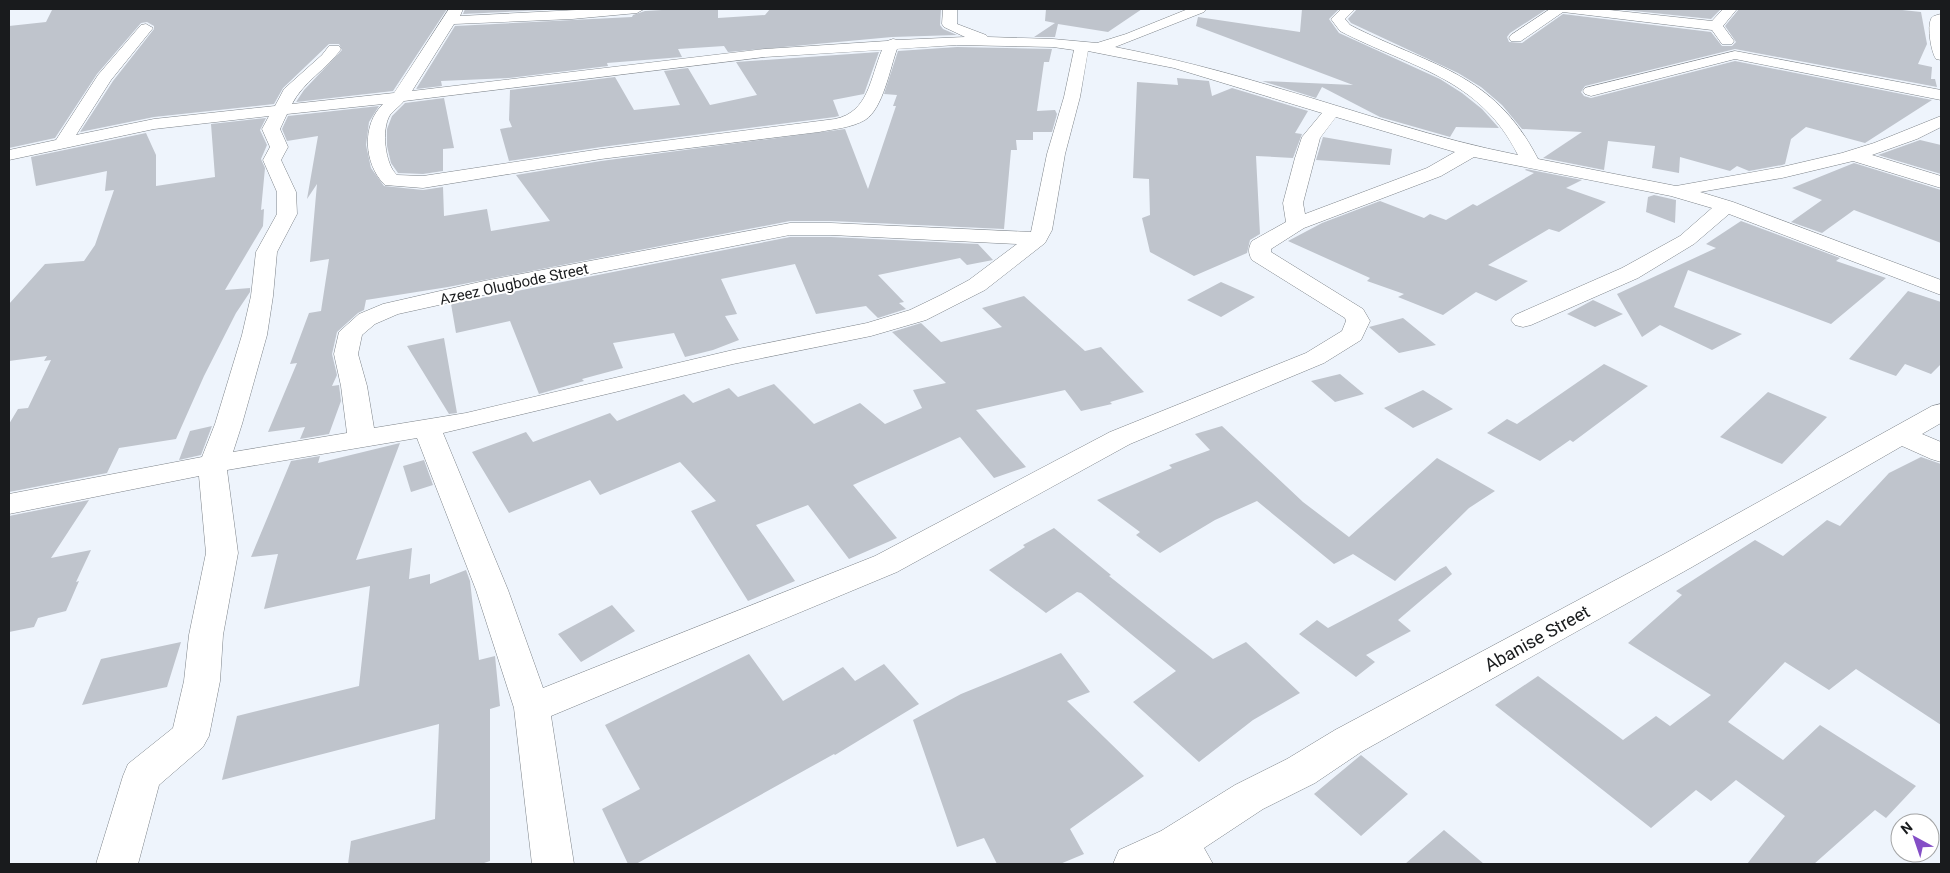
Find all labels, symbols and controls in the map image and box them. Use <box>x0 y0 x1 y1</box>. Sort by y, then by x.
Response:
street label: Azeez Olugbode Street <box>438 259 590 309</box>
street label: Abanise Street <box>1481 600 1593 675</box>
north arrow <box>1890 813 1940 863</box>
text: N <box>1898 819 1916 837</box>

